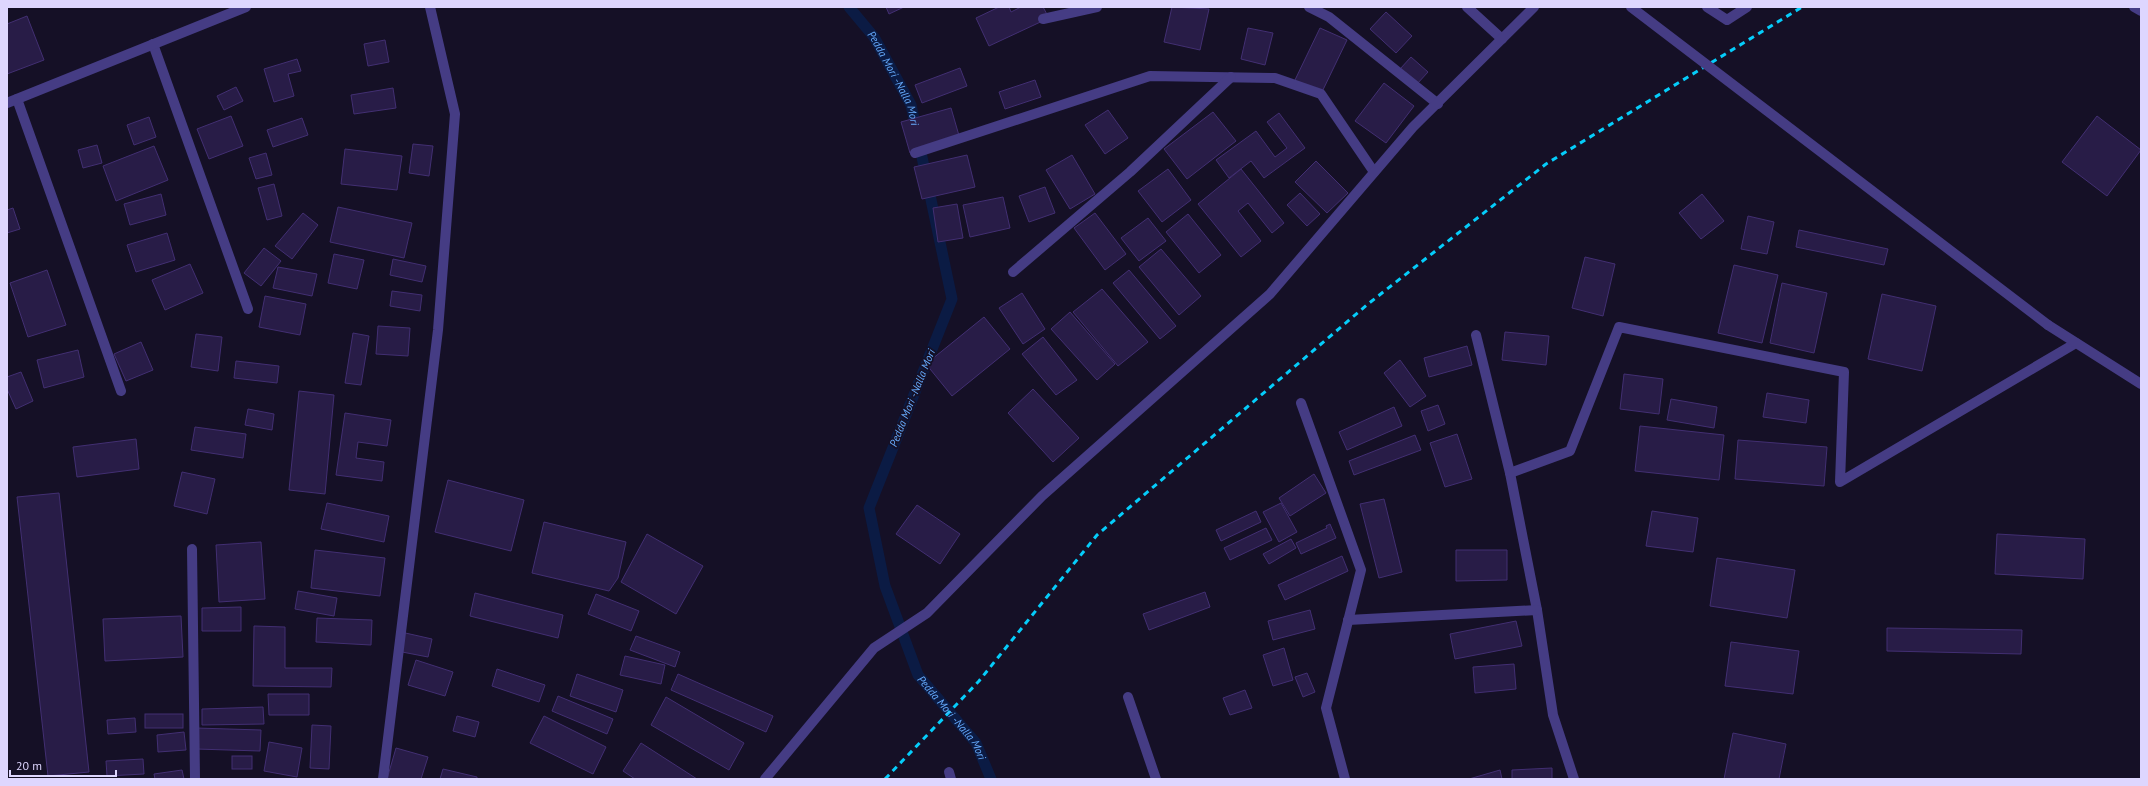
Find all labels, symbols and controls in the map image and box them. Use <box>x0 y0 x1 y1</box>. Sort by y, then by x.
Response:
water label: Pedda Mori -Nalla Mori <box>865 28 922 128</box>
water label: Pedda Mori -Nalla Mori <box>886 346 938 449</box>
water label: Pedda Mori -Nalla Mori <box>914 673 990 763</box>
scale bar <box>10 752 116 778</box>
text: 20 m <box>16 758 42 773</box>

